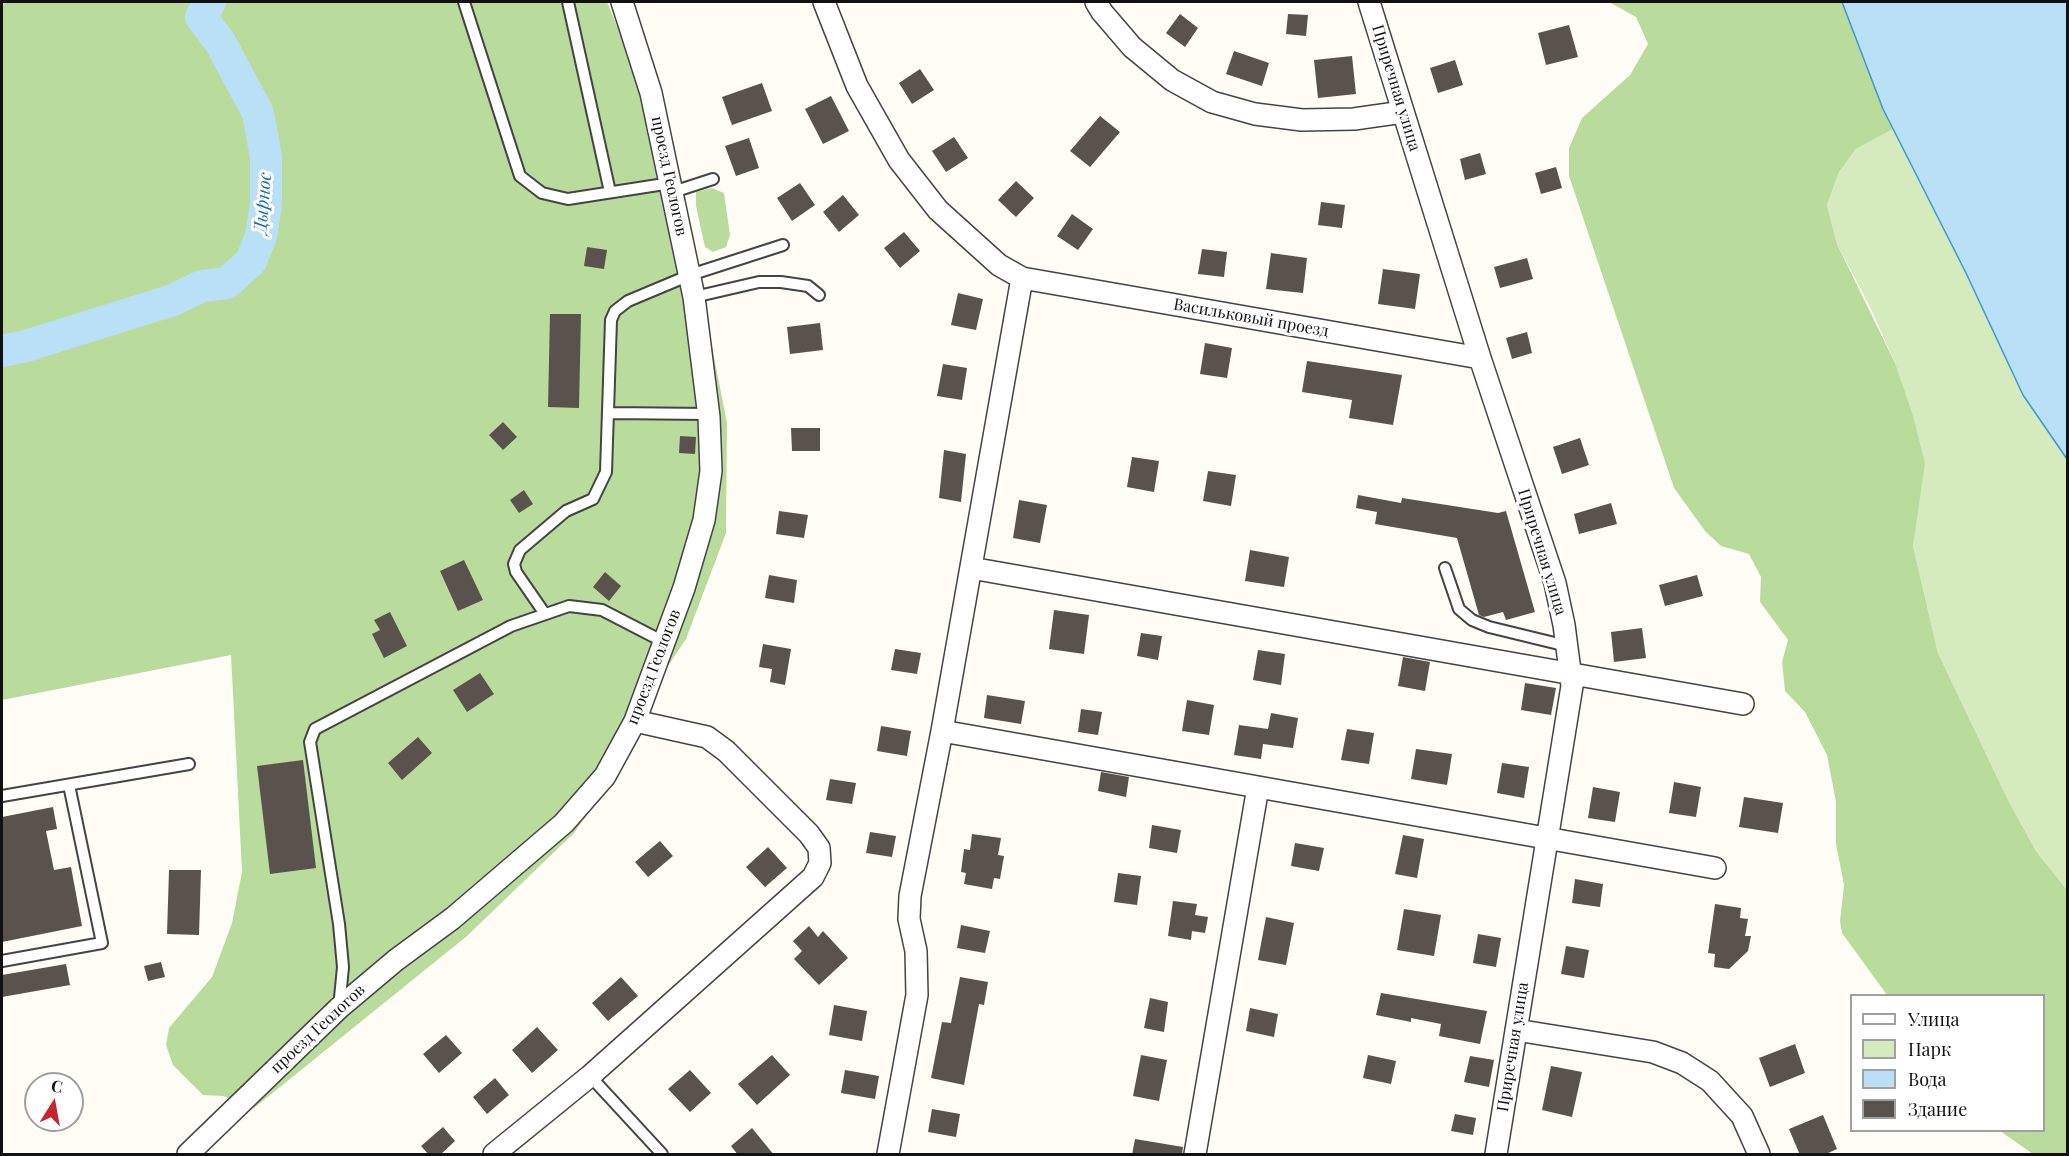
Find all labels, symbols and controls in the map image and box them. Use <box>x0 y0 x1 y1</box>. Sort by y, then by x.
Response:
street label: Приречная улица <box>1368 22 1424 154</box>
street label: проезд Геологов <box>647 114 691 238</box>
water label: Дырнос <box>250 172 276 234</box>
street label: Васильковый проезд <box>1172 295 1330 341</box>
street label: Приречная улица <box>1514 486 1570 618</box>
street label: проезд Геологов <box>623 607 685 727</box>
street label: проезд Геологов <box>267 980 369 1078</box>
street label: Приречная улица <box>1493 981 1533 1113</box>
legend <box>1850 994 2045 1132</box>
text: Улица <box>1908 1007 1959 1031</box>
text: Парк <box>1908 1037 1951 1061</box>
text: Вода <box>1908 1067 1946 1091</box>
north arrow <box>24 1072 84 1132</box>
text: С <box>50 1074 65 1097</box>
text: Здание <box>1908 1097 1967 1121</box>

